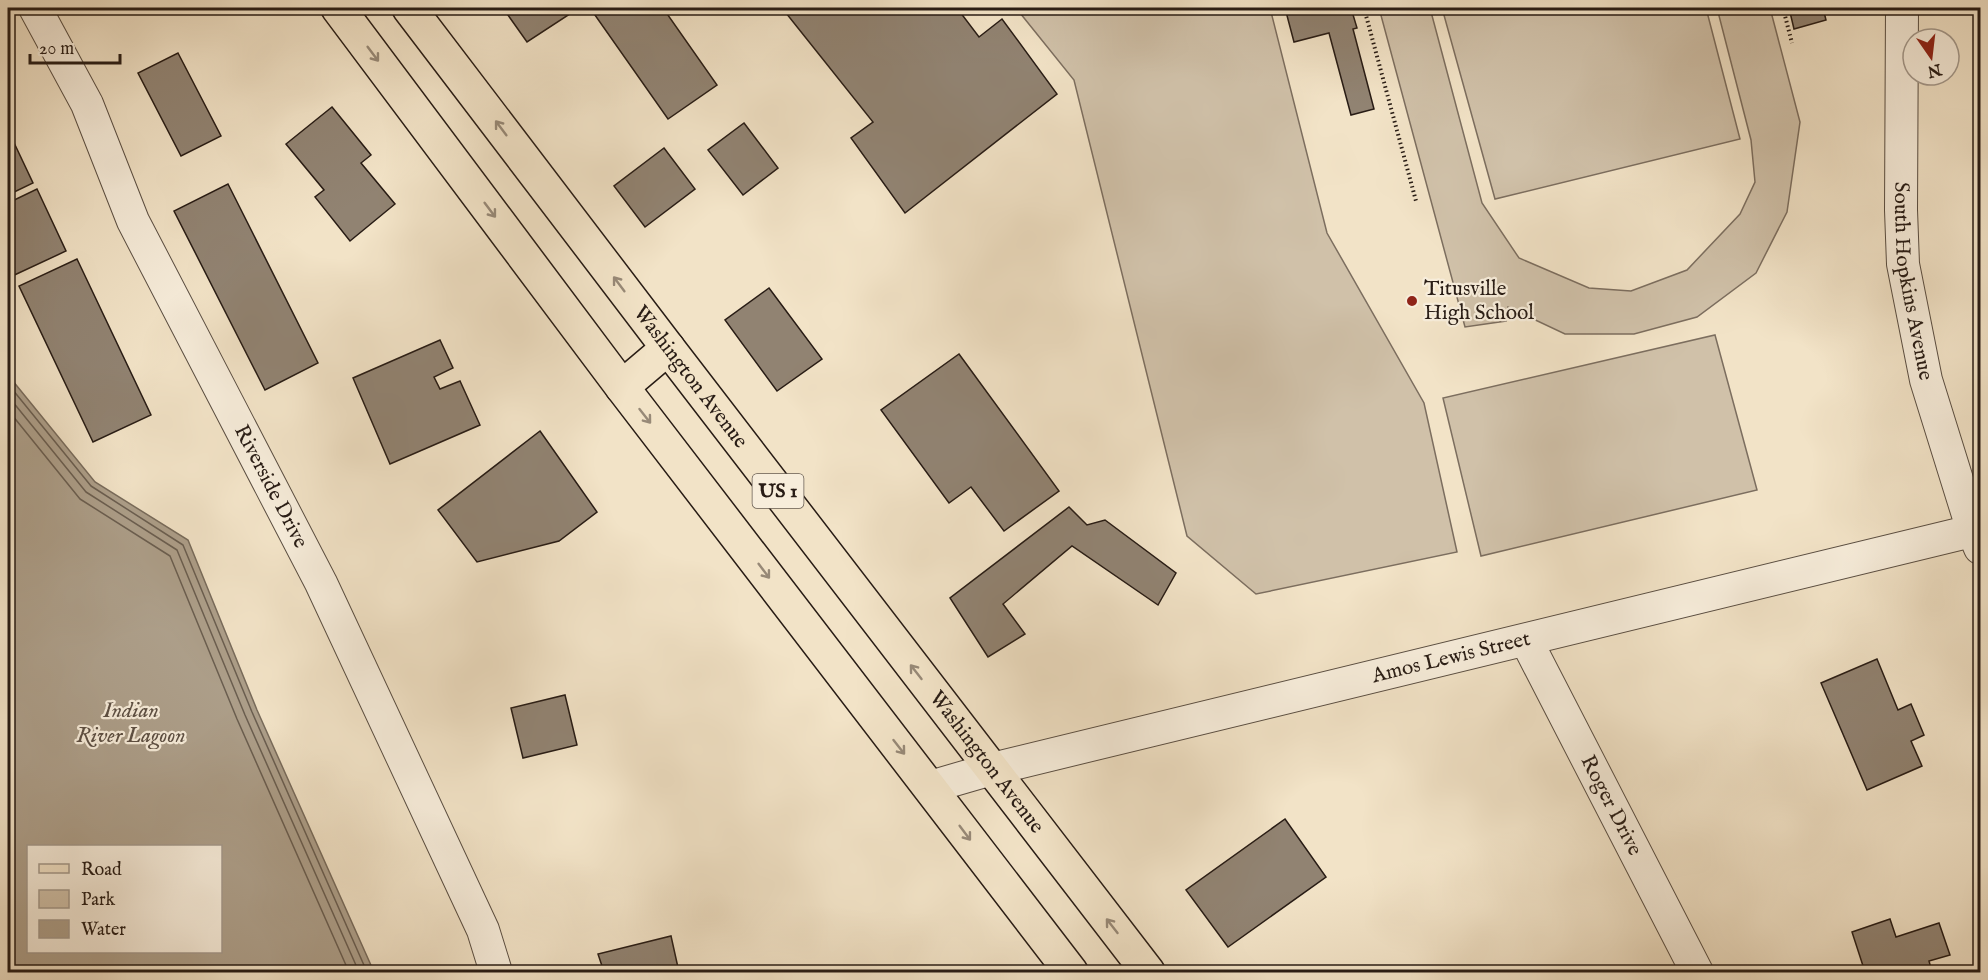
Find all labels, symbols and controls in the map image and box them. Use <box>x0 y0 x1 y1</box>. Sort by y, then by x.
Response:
scale bar <box>30 27 120 65</box>
north arrow <box>1901 27 1961 87</box>
text: 20 m <box>39 38 74 61</box>
one-way arrow <box>366 46 379 62</box>
text: N <box>1925 58 1944 81</box>
one-way arrow <box>495 121 507 137</box>
street label: South Hopkins Avenue <box>1887 182 1939 383</box>
one-way arrow <box>483 202 496 218</box>
one-way arrow <box>613 276 625 292</box>
place label: Titusville High School <box>1424 276 1534 327</box>
marker: Titusville High School <box>1405 294 1419 308</box>
street label: Washington Avenue <box>627 300 754 454</box>
one-way arrow <box>639 408 651 424</box>
street label: Riverside Drive <box>228 420 314 553</box>
road number: US 1 <box>752 474 804 508</box>
one-way arrow <box>757 563 770 579</box>
street label: Amos Lewis Street <box>1368 625 1533 690</box>
one-way arrow <box>910 664 923 680</box>
street label: Washington Avenue <box>923 685 1050 839</box>
water label: Indian River Lagoon <box>76 697 186 750</box>
one-way arrow <box>892 738 905 754</box>
street label: Roger Drive <box>1574 750 1648 861</box>
one-way arrow <box>959 825 971 841</box>
legend <box>27 845 222 953</box>
text: Road <box>81 859 122 882</box>
text: Park <box>81 889 116 912</box>
one-way arrow <box>1106 918 1119 934</box>
text: Water <box>81 919 126 942</box>

